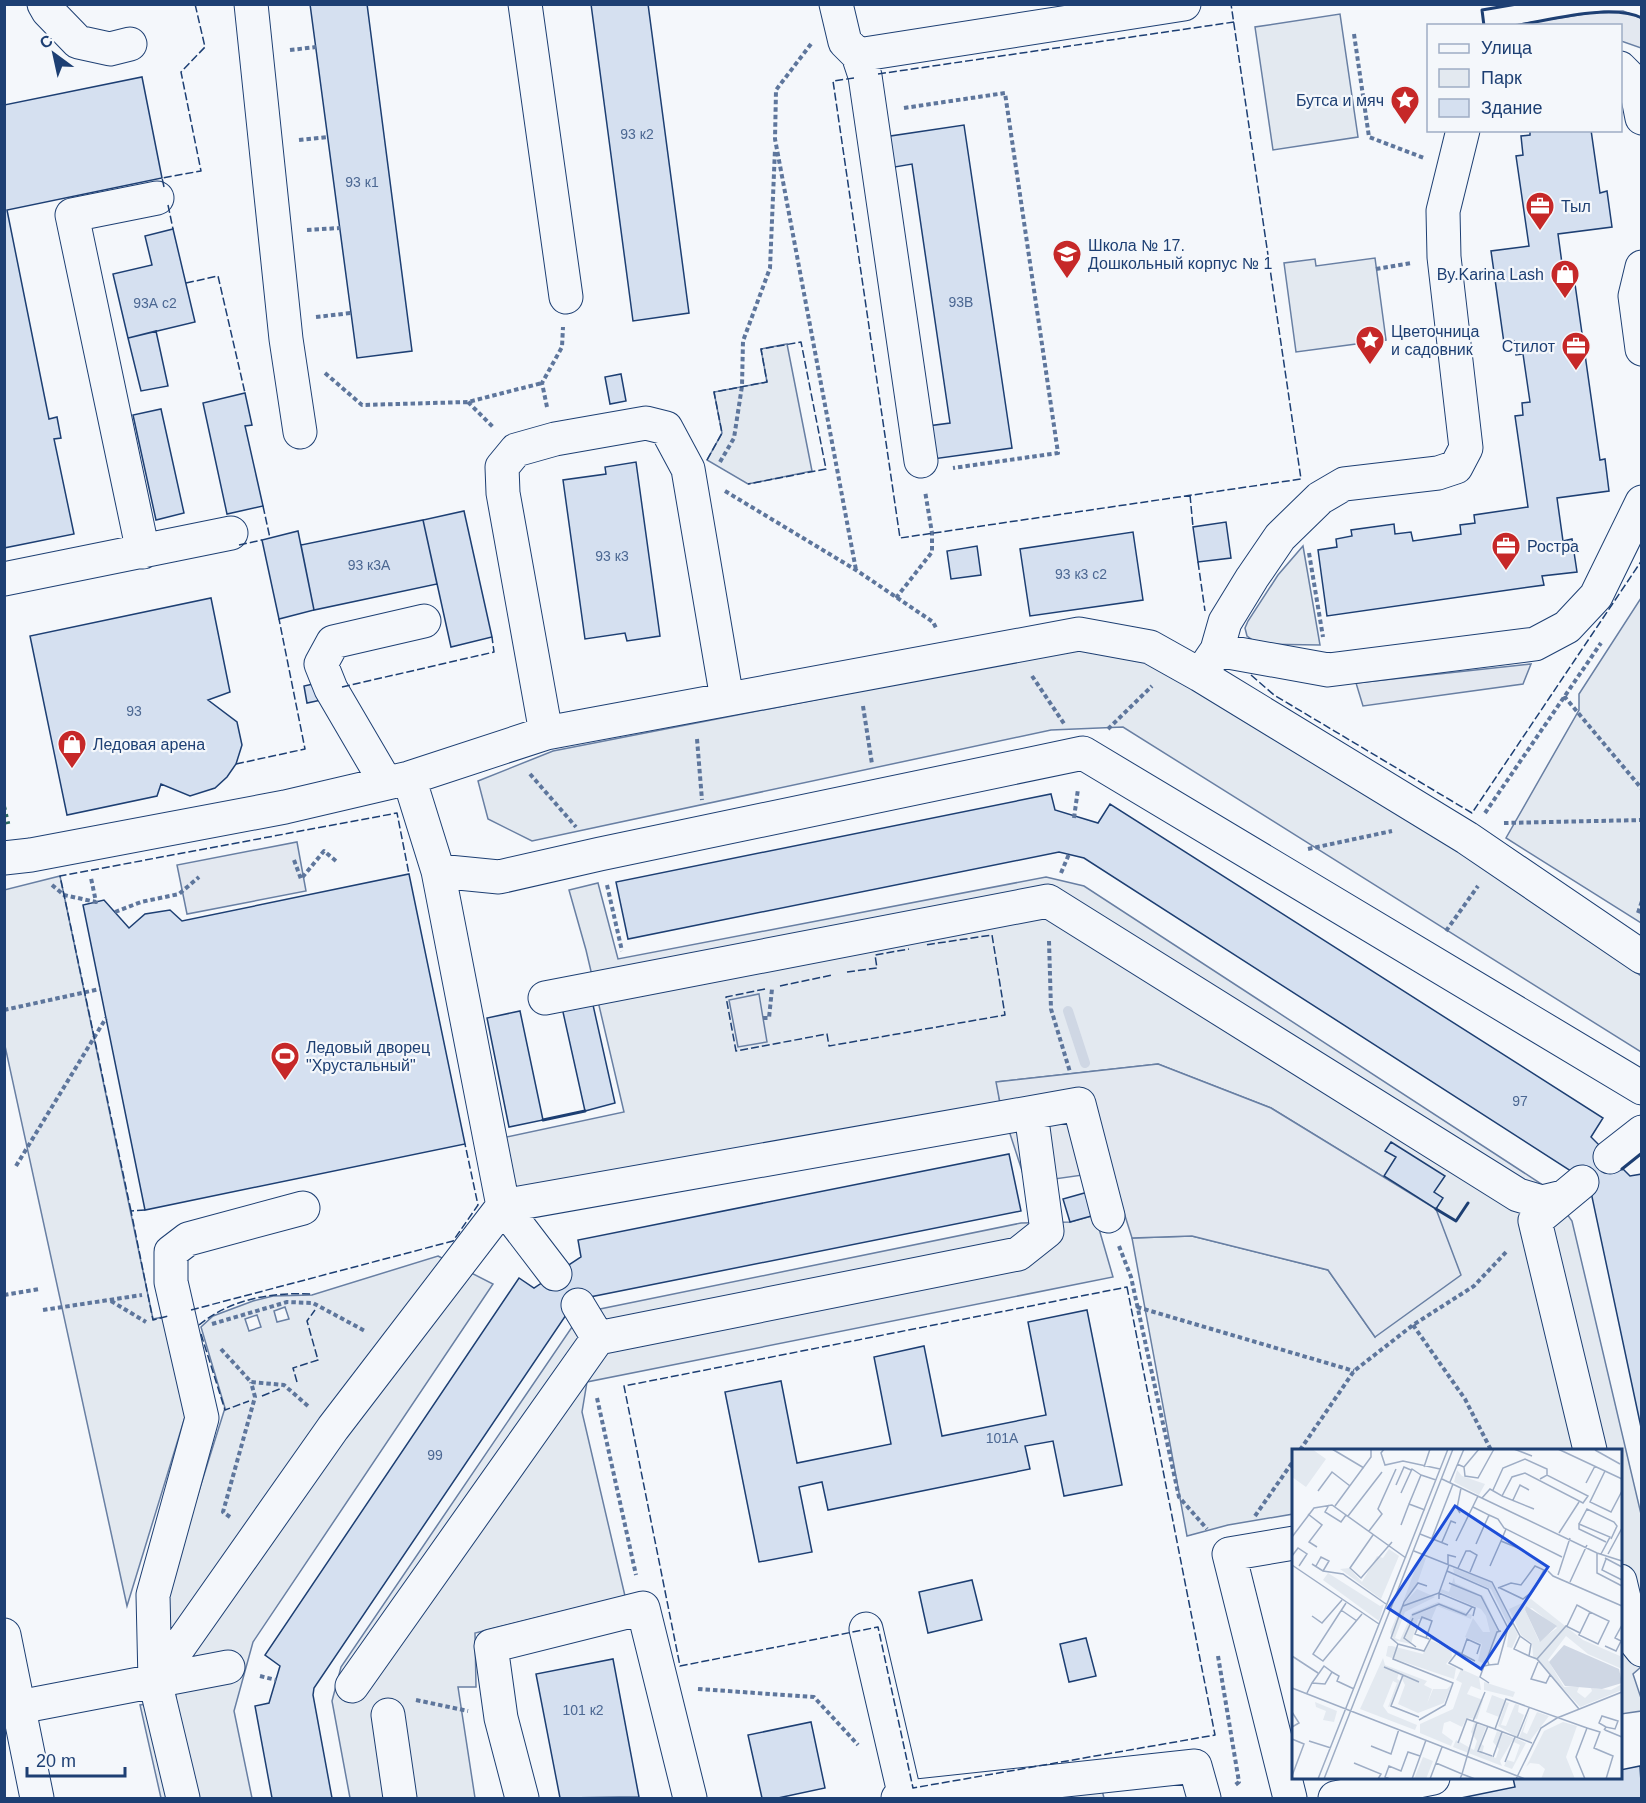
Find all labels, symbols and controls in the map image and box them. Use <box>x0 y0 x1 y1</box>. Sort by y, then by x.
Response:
north arrow <box>24 24 84 84</box>
legend <box>1427 24 1622 132</box>
text: С <box>37 31 56 52</box>
text: Улица <box>1481 38 1533 58</box>
text: Парк <box>1481 68 1522 88</box>
place icon: Бутса и мяч <box>1389 84 1421 126</box>
place label: Бутса и мяч <box>1296 92 1384 109</box>
text: Здание <box>1481 98 1542 118</box>
house number: 93 к2 <box>620 126 654 142</box>
house number: 93 к1 <box>345 174 379 190</box>
office icon: Тыл <box>1524 190 1556 232</box>
place label: Тыл <box>1561 198 1591 215</box>
place label: Школа № 17. Дошкольный корпус № 1 <box>1088 237 1272 272</box>
school or university icon: Школа № 17. Дошкольный корпус № 1 <box>1051 238 1083 280</box>
shop icon: By.Karina Lash <box>1549 258 1581 300</box>
place label: By.Karina Lash <box>1437 266 1544 283</box>
house number: 93В <box>949 294 973 310</box>
house number: 93А с2 <box>133 295 177 311</box>
place label: Цветочница и садовник <box>1391 323 1479 358</box>
place icon: Цветочница и садовник <box>1354 324 1386 366</box>
office icon: Стилот <box>1560 330 1592 372</box>
place label: Стилот <box>1502 338 1556 355</box>
office icon: Ростра <box>1490 530 1522 572</box>
place label: Ростра <box>1527 538 1579 555</box>
house number: 93 к3 <box>595 548 629 564</box>
house number: 93 к3А <box>348 557 391 573</box>
house number: 93 к3 с2 <box>1055 566 1107 582</box>
house number: 93 <box>126 703 142 719</box>
shop icon: Ледовая арена <box>56 728 88 770</box>
place label: Ледовая арена <box>93 736 205 753</box>
place label: Ледовый дворец "Хрустальный" <box>306 1039 430 1074</box>
sports icon: Ледовый дворец "Хрустальный" <box>269 1040 301 1082</box>
house number: 97 <box>1512 1093 1528 1109</box>
house number: 101А <box>986 1430 1019 1446</box>
house number: 99 <box>427 1447 443 1463</box>
inset map <box>1292 1449 1622 1779</box>
house number: 101 к2 <box>562 1702 604 1718</box>
scale bar <box>27 1740 124 1778</box>
text: 20 m <box>36 1751 76 1771</box>

